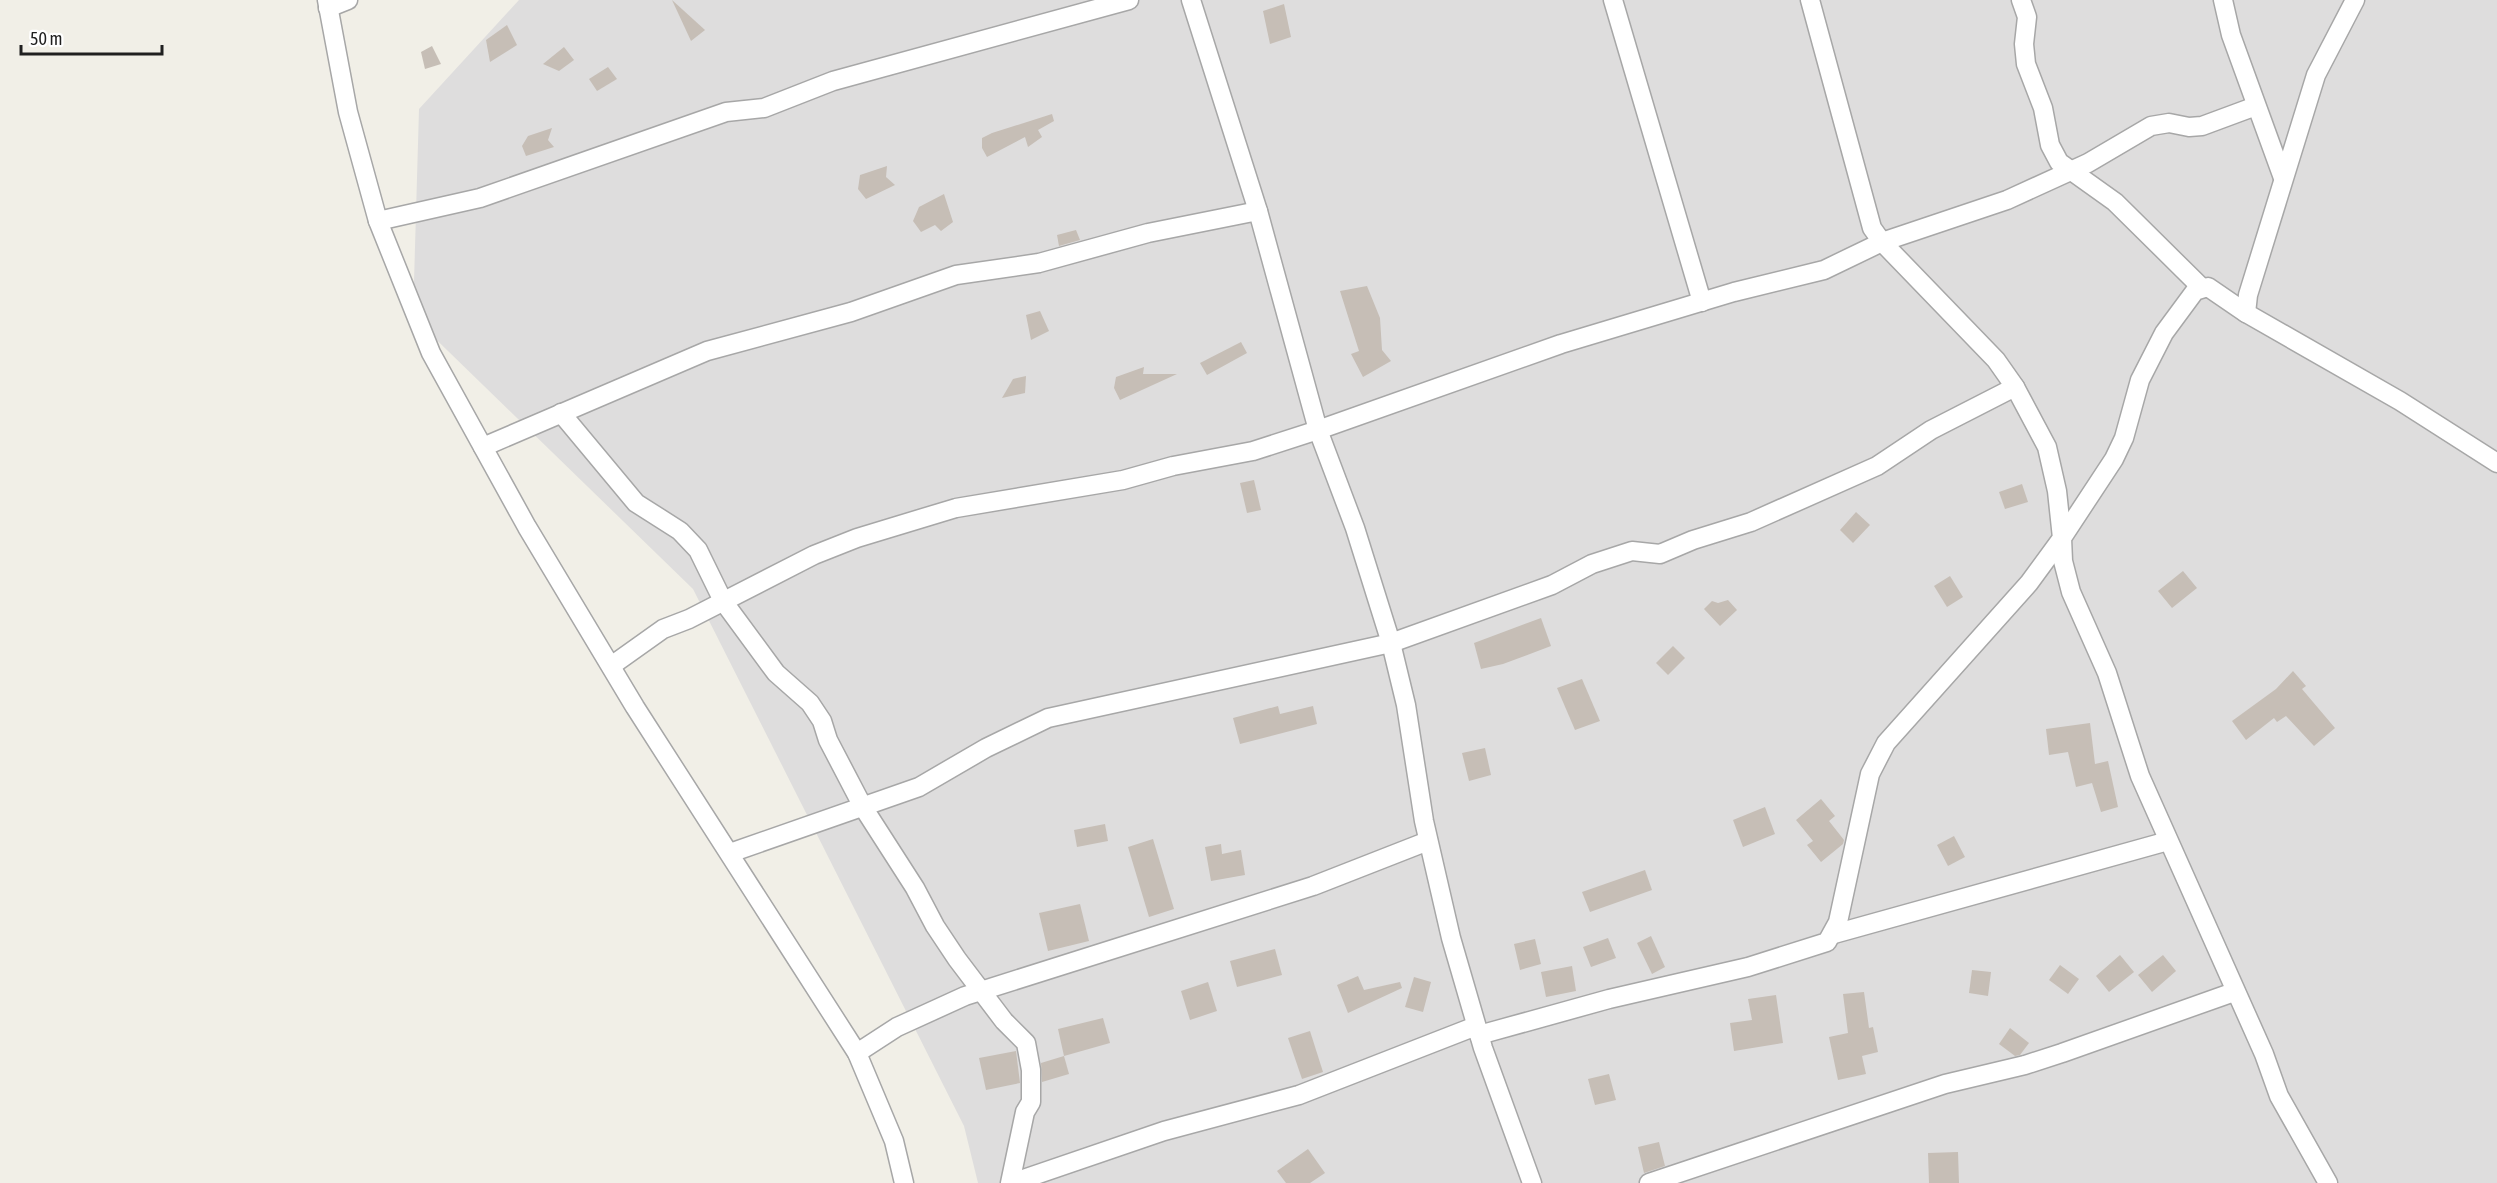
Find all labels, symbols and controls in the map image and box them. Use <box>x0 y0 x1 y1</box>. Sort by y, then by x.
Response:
scale bar <box>21 18 162 56</box>
text: 50 m <box>30 28 62 49</box>

